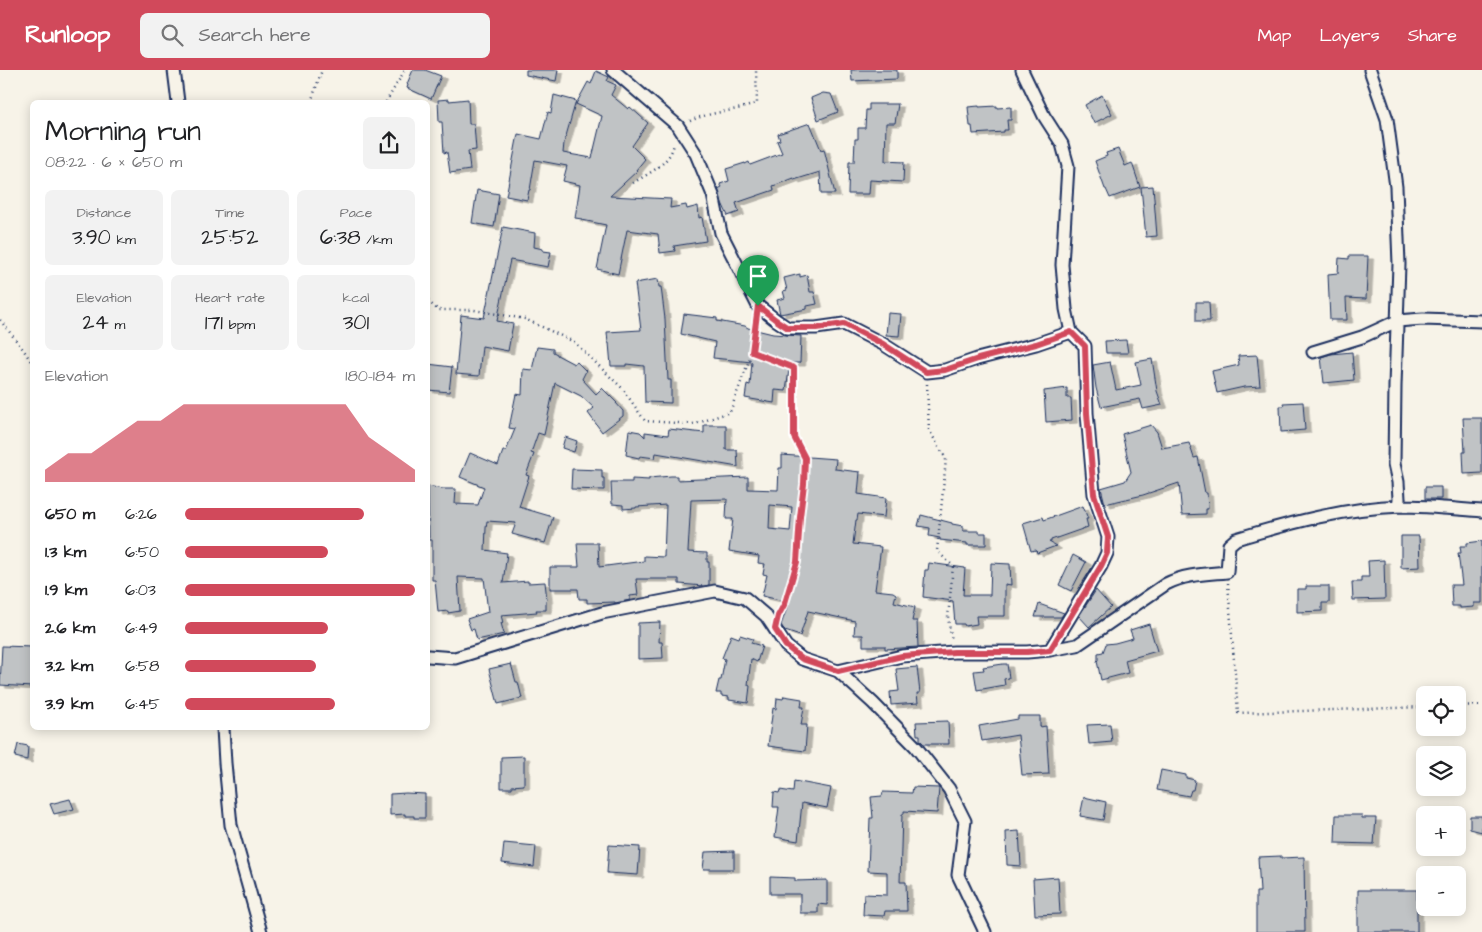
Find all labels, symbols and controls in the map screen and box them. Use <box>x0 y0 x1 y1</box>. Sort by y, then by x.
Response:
search box <box>140 13 490 58</box>
text: Runloop <box>25 18 110 52</box>
icon: search <box>158 21 186 49</box>
text: Search here <box>198 22 311 49</box>
text: Map <box>1257 23 1291 48</box>
text: Layers <box>1319 23 1380 48</box>
text: Share <box>1408 23 1457 48</box>
text: Morning run <box>45 112 201 151</box>
button: share <box>363 117 415 169</box>
text: 08:22 · 6 × 650 m <box>45 151 182 173</box>
text: Distance <box>77 203 131 223</box>
text: Time <box>215 203 245 223</box>
text: Pace <box>340 203 372 223</box>
text: 3.90 <box>72 223 111 252</box>
text: 25:52 <box>201 223 259 252</box>
text: 6:38 <box>320 223 361 252</box>
text: km <box>111 230 136 250</box>
text: /km <box>361 230 392 250</box>
pin <box>737 255 779 306</box>
icon: arrive <box>744 262 772 290</box>
text: Elevation <box>76 288 132 308</box>
text: Heart rate <box>195 288 265 308</box>
text: kcal <box>343 288 369 308</box>
text: 24 <box>83 308 109 337</box>
text: 171 <box>205 308 223 337</box>
text: 301 <box>343 308 369 337</box>
text: m <box>109 315 125 335</box>
text: bpm <box>223 315 255 335</box>
text: Elevation <box>45 365 108 387</box>
text: 180–184 m <box>345 365 415 387</box>
text: 650 m <box>45 503 95 525</box>
text: 6:26 <box>125 503 157 525</box>
text: 1.3 km <box>45 541 86 563</box>
text: 6:50 <box>125 541 159 563</box>
text: 1.9 km <box>45 579 87 601</box>
text: 6:03 <box>125 579 156 601</box>
text: 2.6 km <box>45 617 95 639</box>
text: 6:49 <box>125 617 158 639</box>
text: 3.2 km <box>45 655 93 677</box>
text: 6:58 <box>125 655 159 677</box>
map controls <box>1416 686 1466 916</box>
button: locate <box>1416 686 1466 736</box>
text: 3.9 km <box>45 693 93 715</box>
text: 6:45 <box>125 693 160 715</box>
button: layers <box>1416 746 1466 796</box>
button: + <box>1416 806 1466 856</box>
button: − <box>1416 866 1466 916</box>

